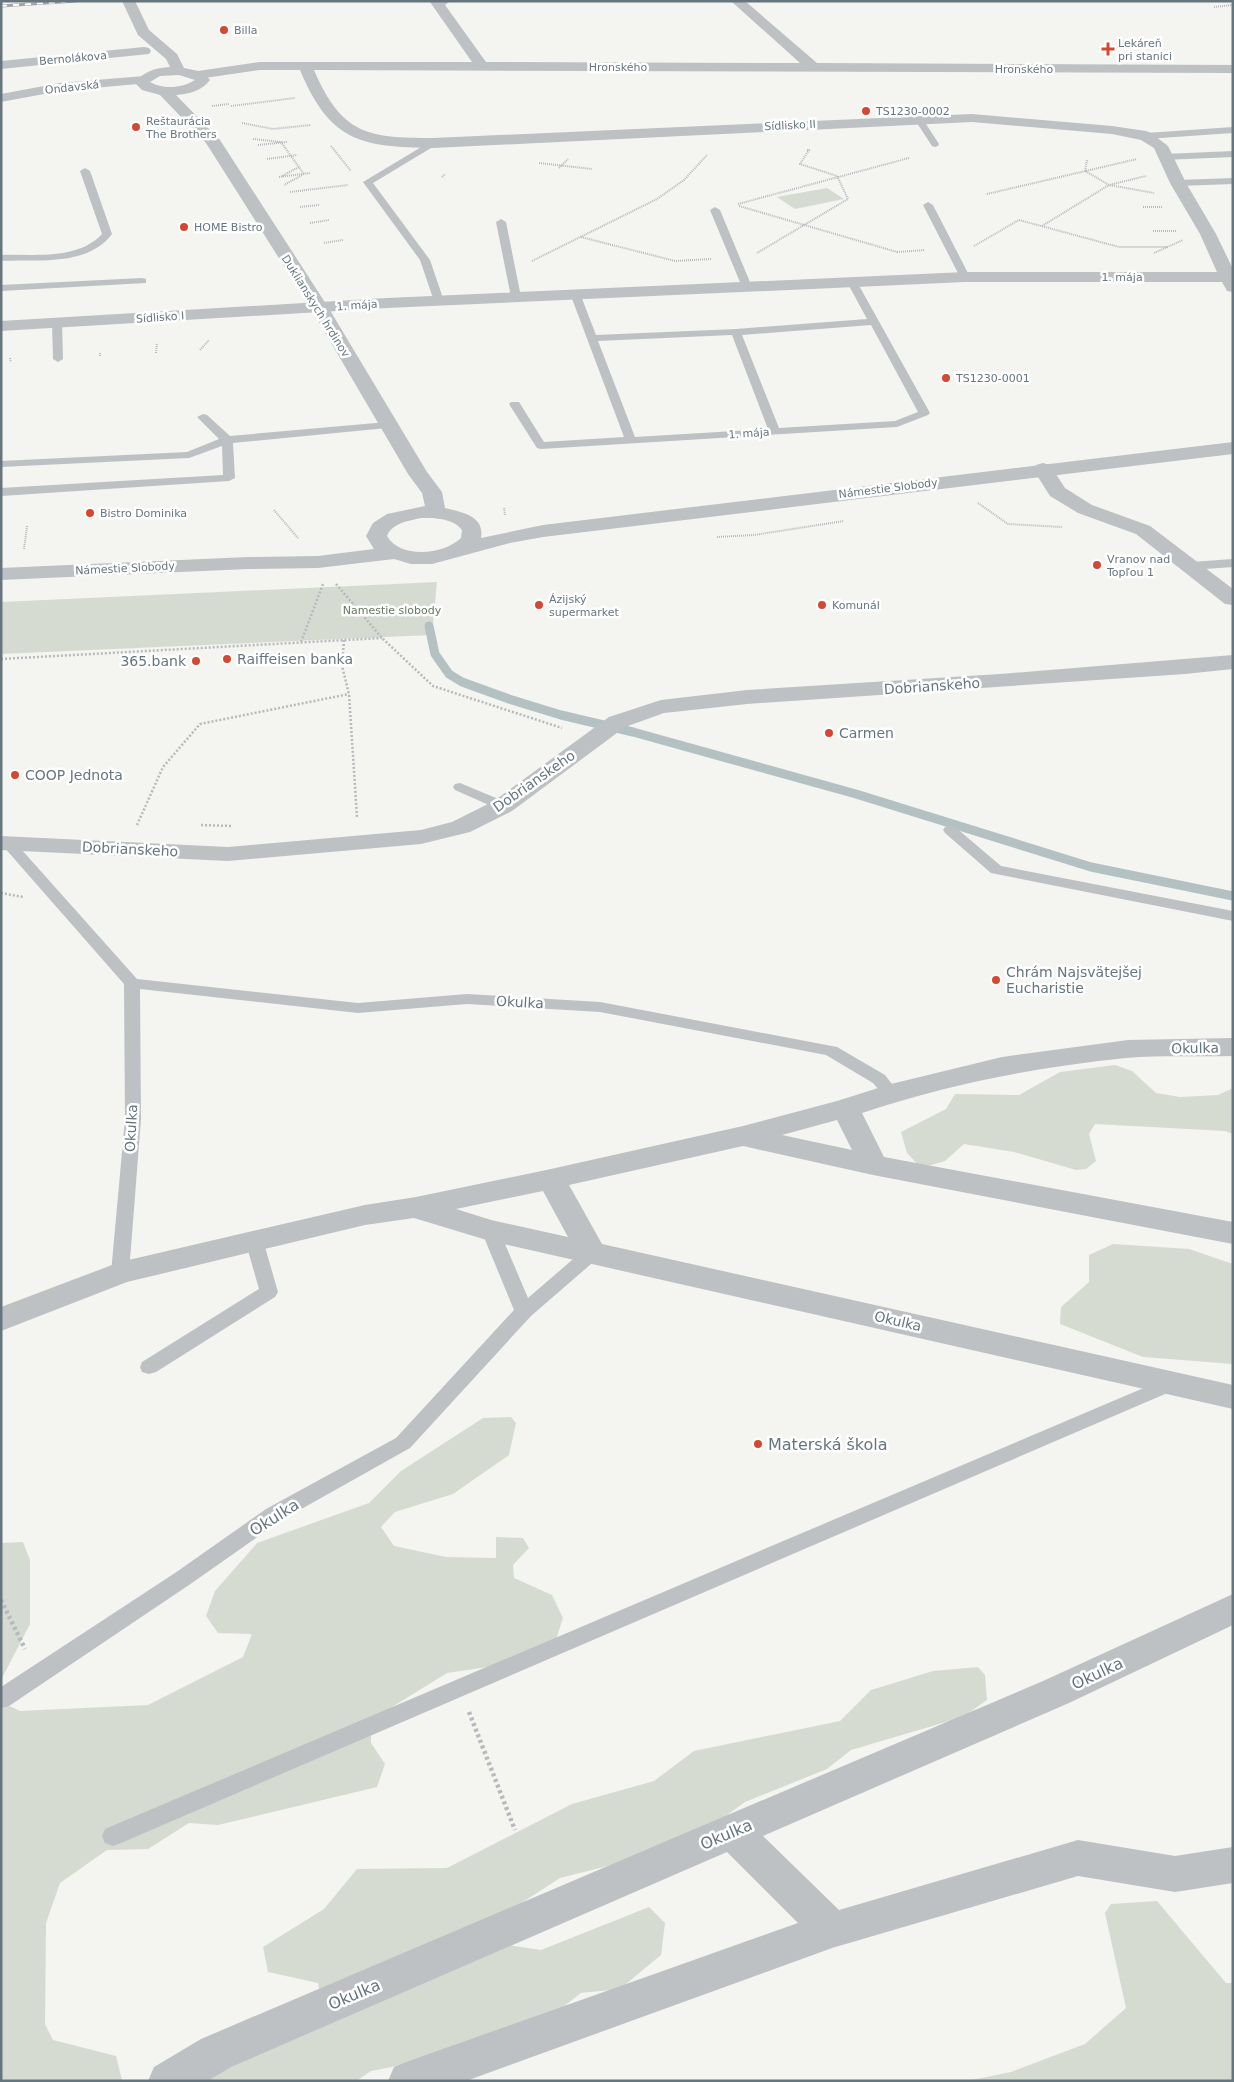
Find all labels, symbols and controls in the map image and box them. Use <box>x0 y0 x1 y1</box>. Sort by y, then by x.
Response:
marker: Billa <box>218 24 230 36</box>
place label: Billa <box>234 24 257 37</box>
place label: Lekáreň pri stanici <box>1118 37 1172 63</box>
marker: Lekáreň pri stanici <box>1102 43 1114 55</box>
street label: Bernolákova <box>39 49 108 68</box>
street label: Hronského <box>589 61 647 74</box>
street label: Hronského <box>995 63 1053 76</box>
street label: Ondavská <box>44 78 100 97</box>
marker: TS1230-0002 <box>860 105 872 117</box>
place label: TS1230-0002 <box>875 105 950 118</box>
place label: Reštaurácia The Brothers <box>145 115 217 141</box>
street label: Sídlisko II <box>764 118 816 133</box>
marker: Reštaurácia The Brothers <box>130 121 142 133</box>
marker: HOME Bistro <box>178 221 190 233</box>
place label: HOME Bistro <box>194 221 263 234</box>
street label: Duklianskych hrdinov <box>279 253 353 360</box>
street label: 1. mája <box>1101 271 1143 284</box>
street label: 1. mája <box>336 298 378 313</box>
street label: Sídlisko I <box>135 309 185 326</box>
marker: TS1230-0001 <box>940 372 952 384</box>
place label: TS1230-0001 <box>955 372 1030 385</box>
street label: 1. mája <box>728 426 770 441</box>
street label: Námestie Slobody <box>838 476 939 501</box>
marker: Bistro Dominika <box>84 507 96 519</box>
place label: Bistro Dominika <box>100 507 187 520</box>
place label: Vranov nad Topľou 1 <box>1106 553 1170 579</box>
street label: Námestie Slobody <box>75 559 176 578</box>
marker: Vranov nad Topľou 1 <box>1091 559 1103 571</box>
place label: Ázijský supermarket <box>549 593 620 619</box>
marker: Ázijský supermarket <box>533 599 545 611</box>
marker: Komunál <box>816 599 828 611</box>
place label: Komunál <box>832 599 880 612</box>
park label: Namestie slobody <box>343 604 442 617</box>
place label: Raiffeisen banka <box>237 651 353 667</box>
place label: 365.bank <box>120 653 187 669</box>
marker: Raiffeisen banka <box>221 653 233 665</box>
marker: 365.bank <box>190 655 202 667</box>
street label: Dobrianskeho <box>883 675 981 697</box>
place label: Carmen <box>839 725 894 741</box>
marker: Carmen <box>823 727 835 739</box>
street label: Dobrianskeho <box>490 747 578 815</box>
place label: COOP Jednota <box>25 767 123 783</box>
marker: COOP Jednota <box>9 769 21 781</box>
street label: Dobrianskeho <box>81 838 179 860</box>
place label: Chrám Najsvätejšej Eucharistie <box>1006 964 1142 996</box>
marker: Chrám Najsvätejšej Eucharistie <box>990 974 1002 986</box>
street label: Okulka <box>496 993 544 1011</box>
street label: Okulka <box>1171 1040 1219 1056</box>
street label: Okulka <box>122 1104 140 1152</box>
street label: Okulka <box>873 1308 923 1334</box>
place label: Materská škola <box>768 1435 888 1454</box>
marker: Materská škola <box>752 1438 764 1450</box>
street label: Okulka <box>246 1495 303 1540</box>
street label: Okulka <box>1068 1653 1126 1694</box>
street label: Okulka <box>697 1815 755 1854</box>
street label: Okulka <box>325 1975 383 2014</box>

